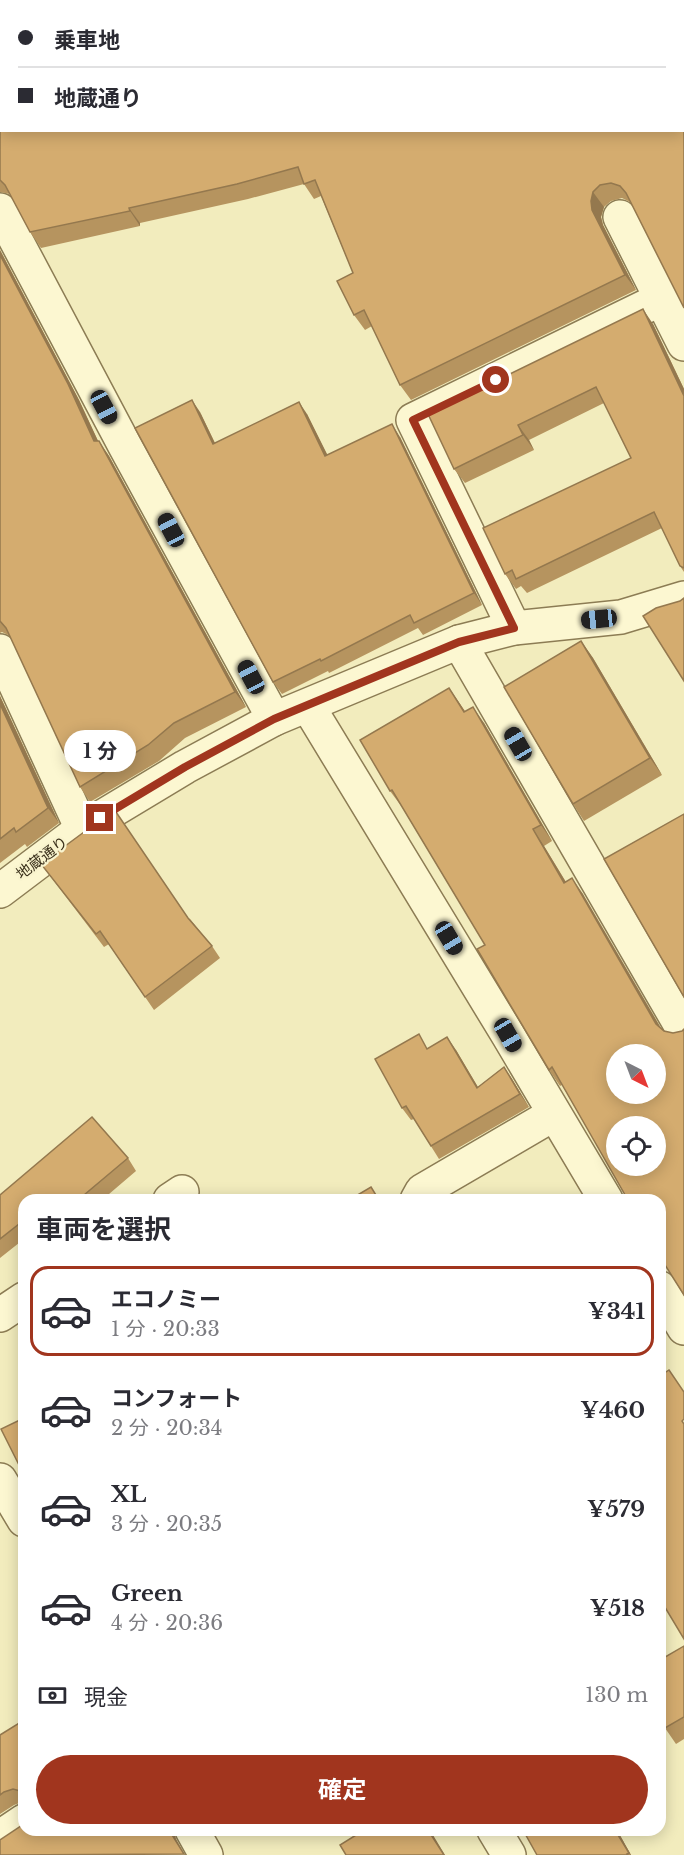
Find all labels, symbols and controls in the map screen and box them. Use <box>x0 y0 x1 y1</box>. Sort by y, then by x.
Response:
text: 乗車地 <box>54 27 120 54</box>
text: 地蔵通り <box>54 85 142 112</box>
route start <box>482 366 509 393</box>
car <box>88 387 120 427</box>
car <box>155 510 187 550</box>
car <box>580 608 618 630</box>
car <box>235 657 267 697</box>
car <box>501 724 535 764</box>
callout: 1 分 <box>64 731 136 773</box>
text: 1 分 <box>83 739 117 763</box>
route end <box>86 804 113 831</box>
street label: 地蔵通り <box>12 832 71 883</box>
car <box>432 918 466 958</box>
car <box>491 1015 525 1055</box>
north arrow <box>606 1044 666 1104</box>
map controls <box>606 1044 666 1176</box>
button: locate <box>606 1116 666 1176</box>
text: 車両を選択 <box>36 1213 171 1246</box>
icon: car <box>39 1284 93 1338</box>
text: エコノミー <box>111 1286 221 1313</box>
text: ¥341 <box>588 1298 645 1325</box>
text: 1 分 · 20:33 <box>111 1317 220 1341</box>
icon: car <box>39 1383 93 1437</box>
text: コンフォート <box>111 1385 242 1412</box>
text: ¥460 <box>580 1397 645 1424</box>
text: 2 分 · 20:34 <box>111 1416 223 1440</box>
text: XL <box>111 1481 146 1508</box>
icon: car <box>39 1482 93 1536</box>
text: ¥579 <box>587 1496 645 1523</box>
text: 3 分 · 20:35 <box>111 1512 222 1536</box>
text: Green <box>111 1580 183 1607</box>
icon: car <box>39 1581 93 1635</box>
text: ¥518 <box>590 1595 645 1622</box>
text: 4 分 · 20:36 <box>111 1611 223 1635</box>
icon: cash <box>36 1679 69 1712</box>
text: 130 m <box>585 1683 648 1707</box>
text: 現金 <box>84 1684 128 1711</box>
button: 確定 <box>36 1755 648 1824</box>

